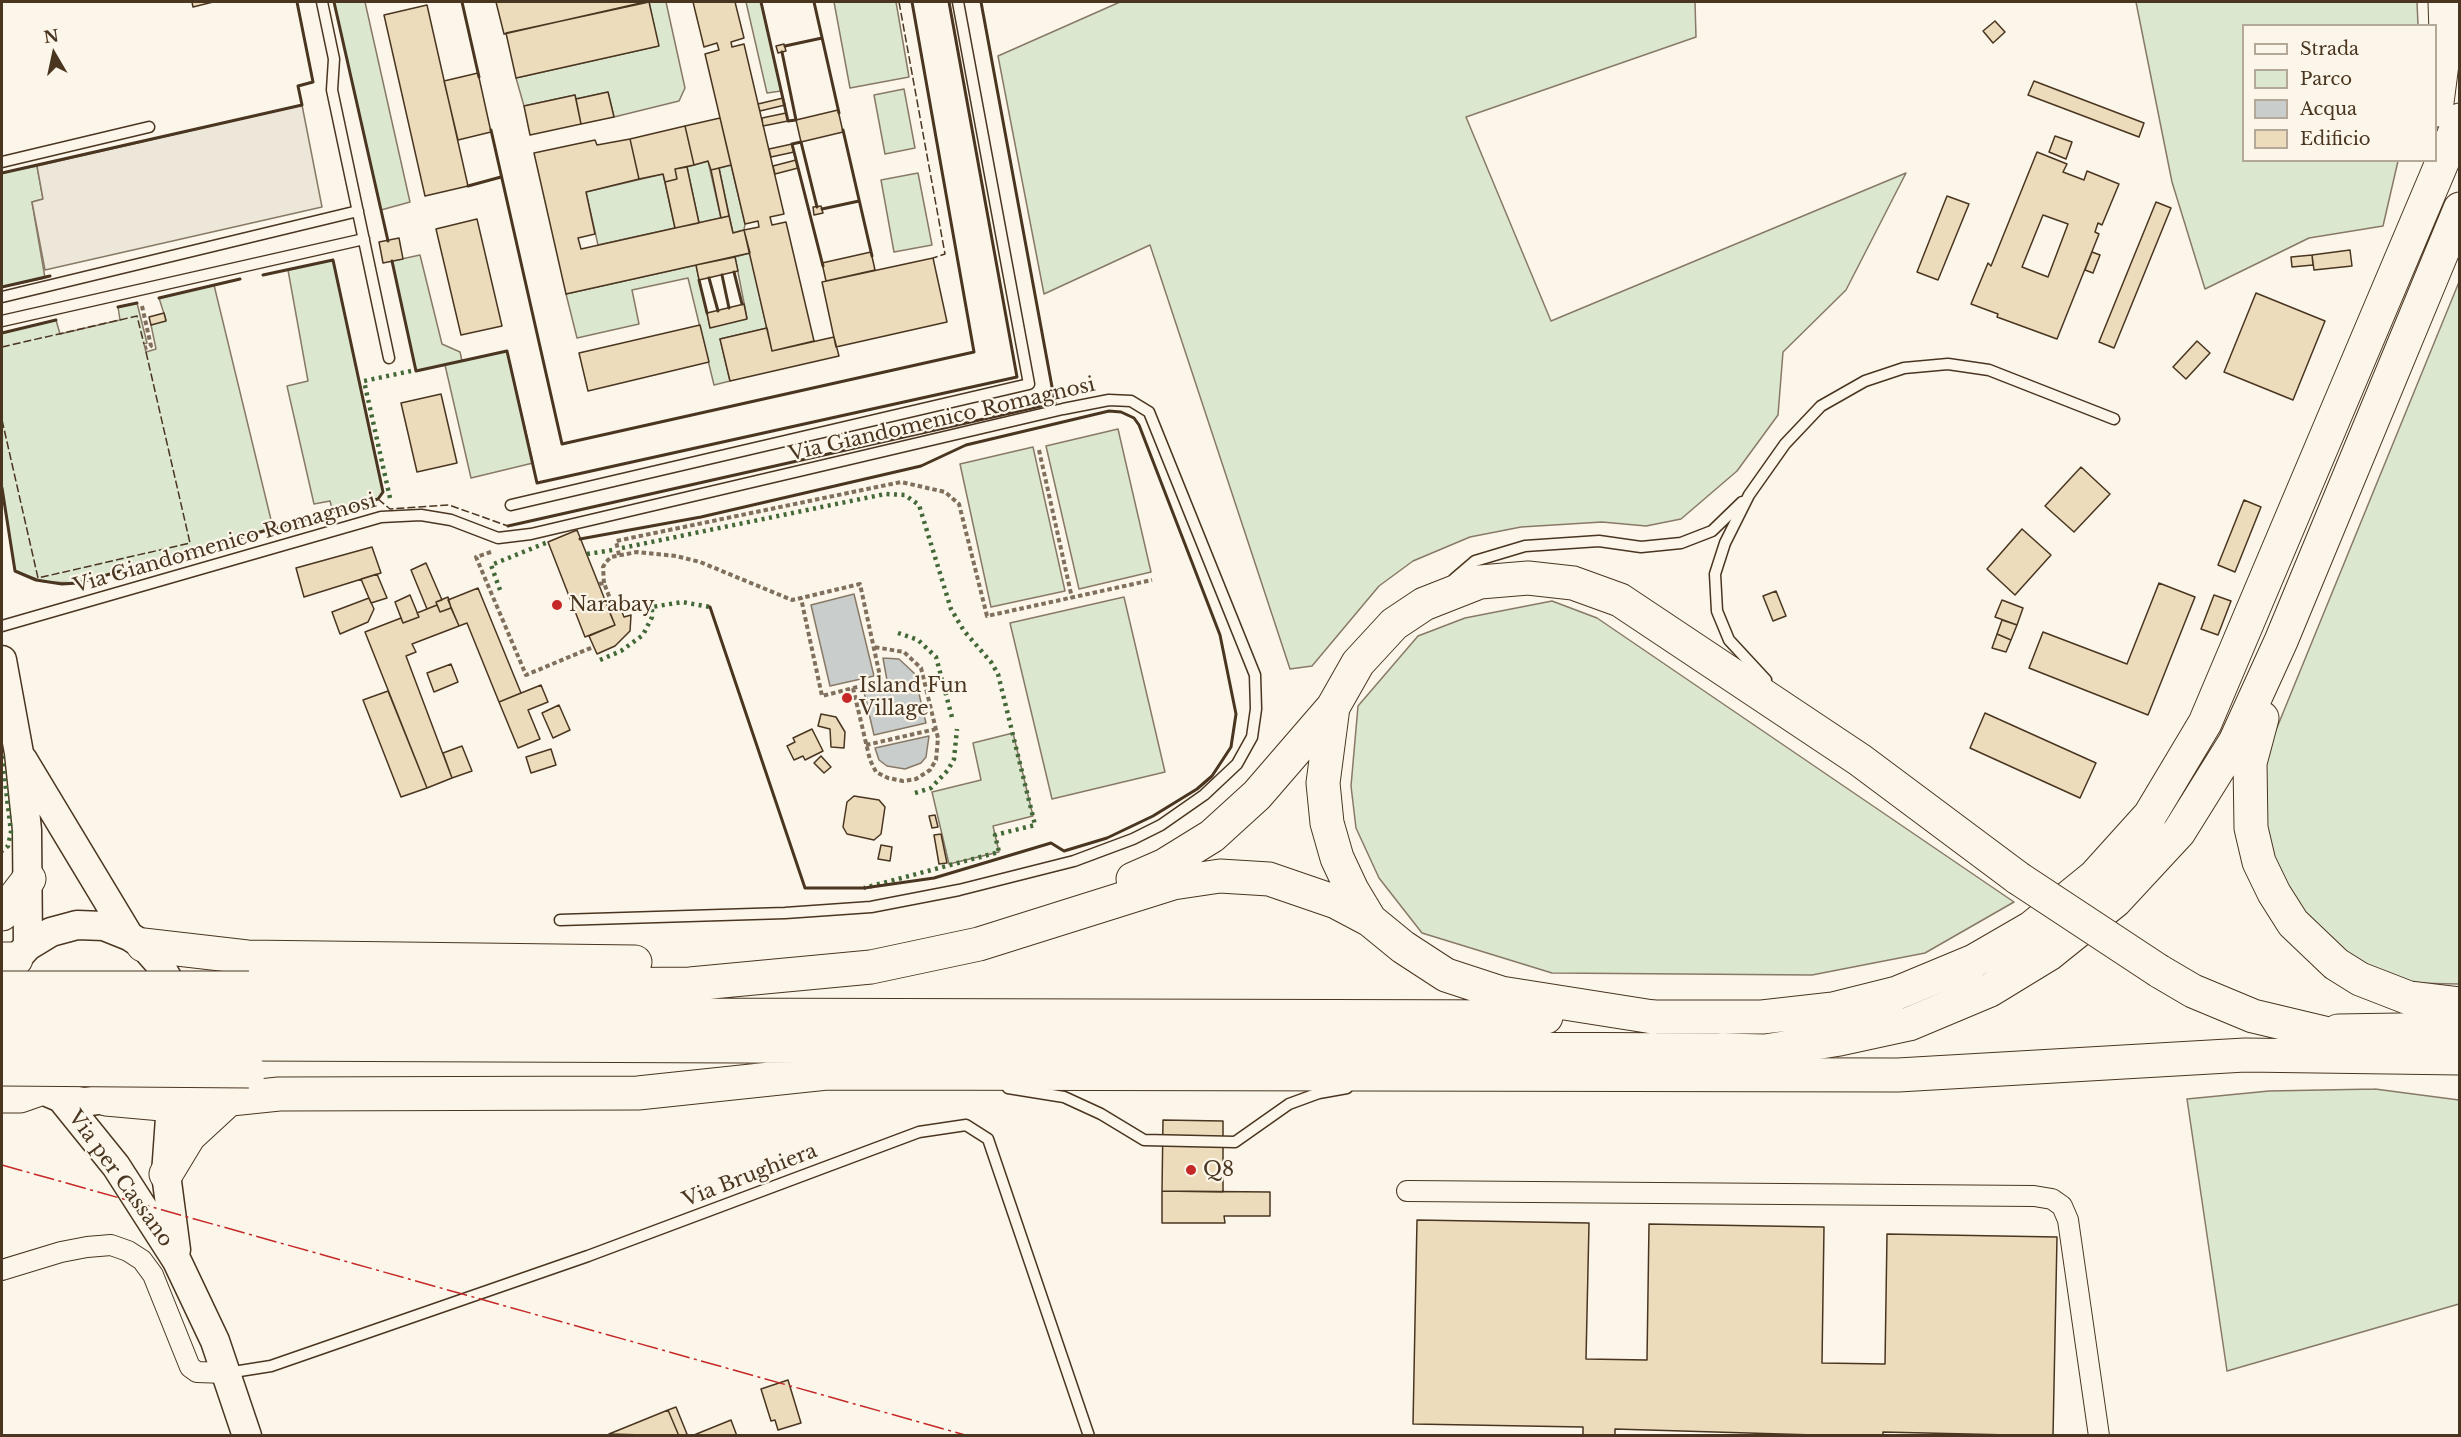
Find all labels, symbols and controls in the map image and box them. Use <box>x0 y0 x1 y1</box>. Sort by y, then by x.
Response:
north arrow <box>24 24 84 84</box>
legend <box>2242 24 2437 162</box>
text: N <box>42 25 60 47</box>
text: Strada <box>2300 38 2359 60</box>
text: Parco <box>2300 68 2352 90</box>
text: Acqua <box>2300 98 2357 120</box>
text: Edificio <box>2300 128 2371 150</box>
street label: Via Giandomenico Romagnosi <box>786 373 1098 467</box>
street label: Via Giandomenico Romagnosi <box>71 489 379 599</box>
place label: Narabay <box>569 593 655 617</box>
marker: Narabay <box>550 598 564 612</box>
place label: Island Fun Village <box>859 674 967 721</box>
marker: Island Fun Village <box>840 691 854 705</box>
street label: Via per Cassano <box>62 1106 178 1252</box>
street label: Via Brughiera <box>679 1139 821 1213</box>
place label: Q8 <box>1203 1158 1234 1182</box>
marker: Q8 <box>1184 1163 1198 1177</box>

